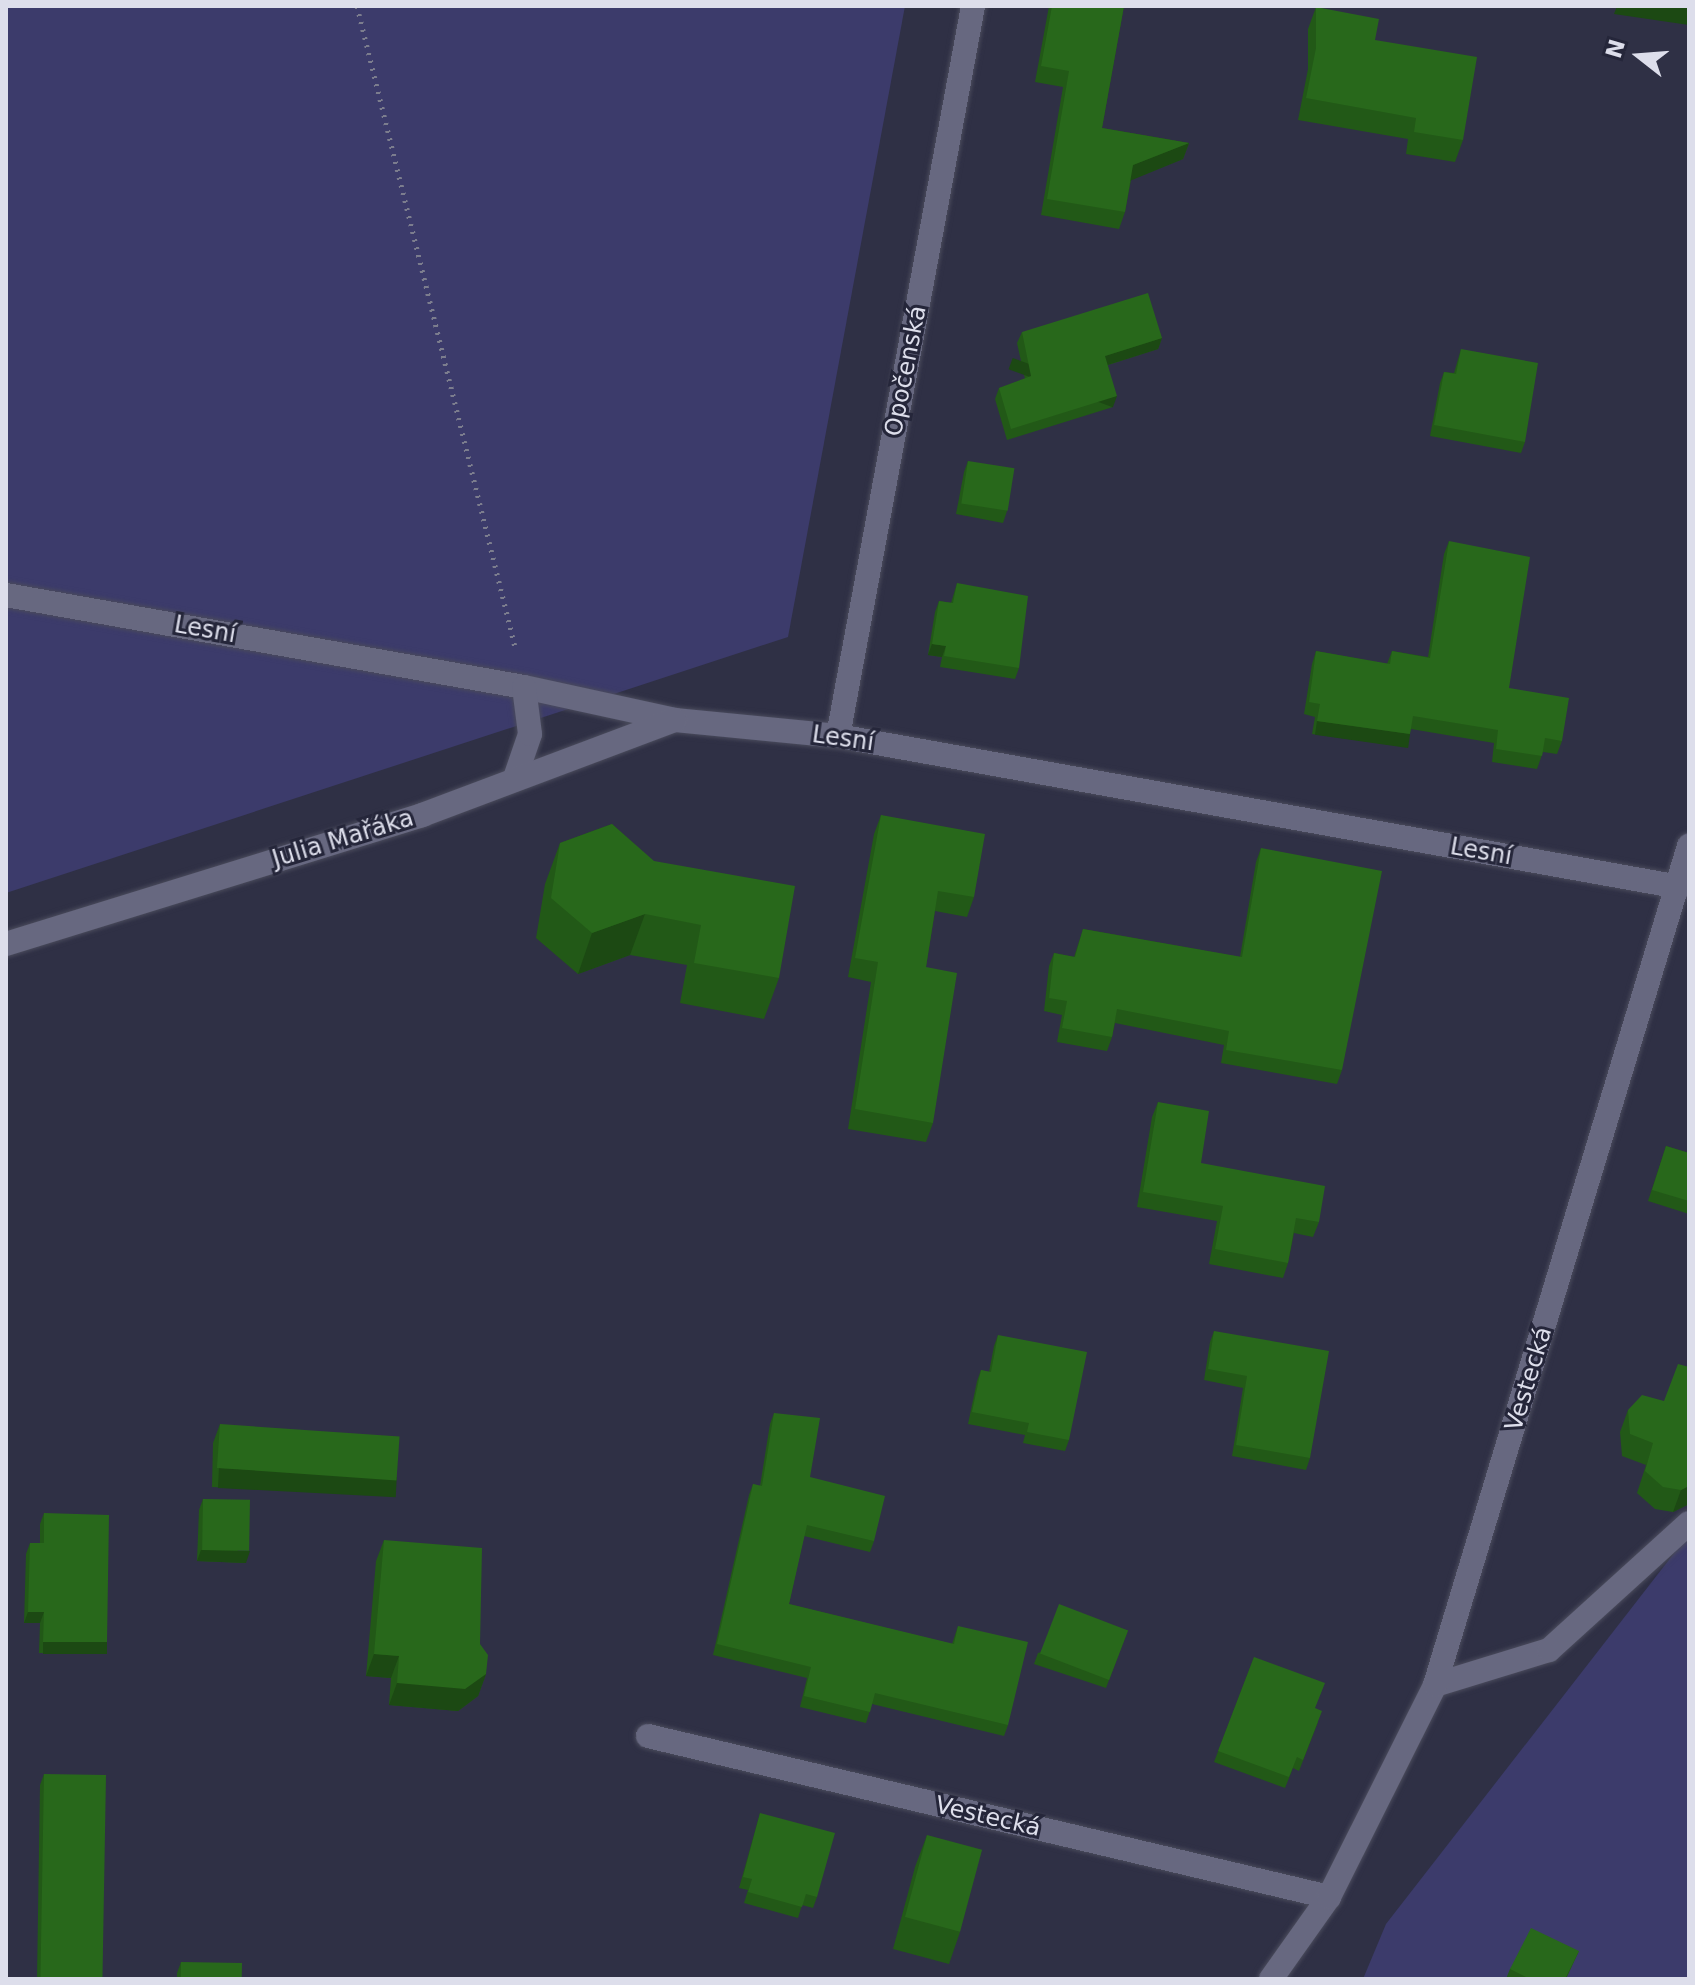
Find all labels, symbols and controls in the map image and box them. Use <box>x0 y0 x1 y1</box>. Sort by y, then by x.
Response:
north arrow <box>1599 16 1679 96</box>
text: N <box>1601 36 1630 61</box>
street label: Opočenská <box>879 303 933 439</box>
street label: Lesní <box>172 610 238 650</box>
street label: Lesní <box>810 720 876 758</box>
street label: Julia Mařáka <box>269 804 417 874</box>
street label: Lesní <box>1448 832 1514 872</box>
street label: Vestecká <box>1500 1323 1558 1435</box>
street label: Vestecká <box>932 1791 1044 1843</box>

